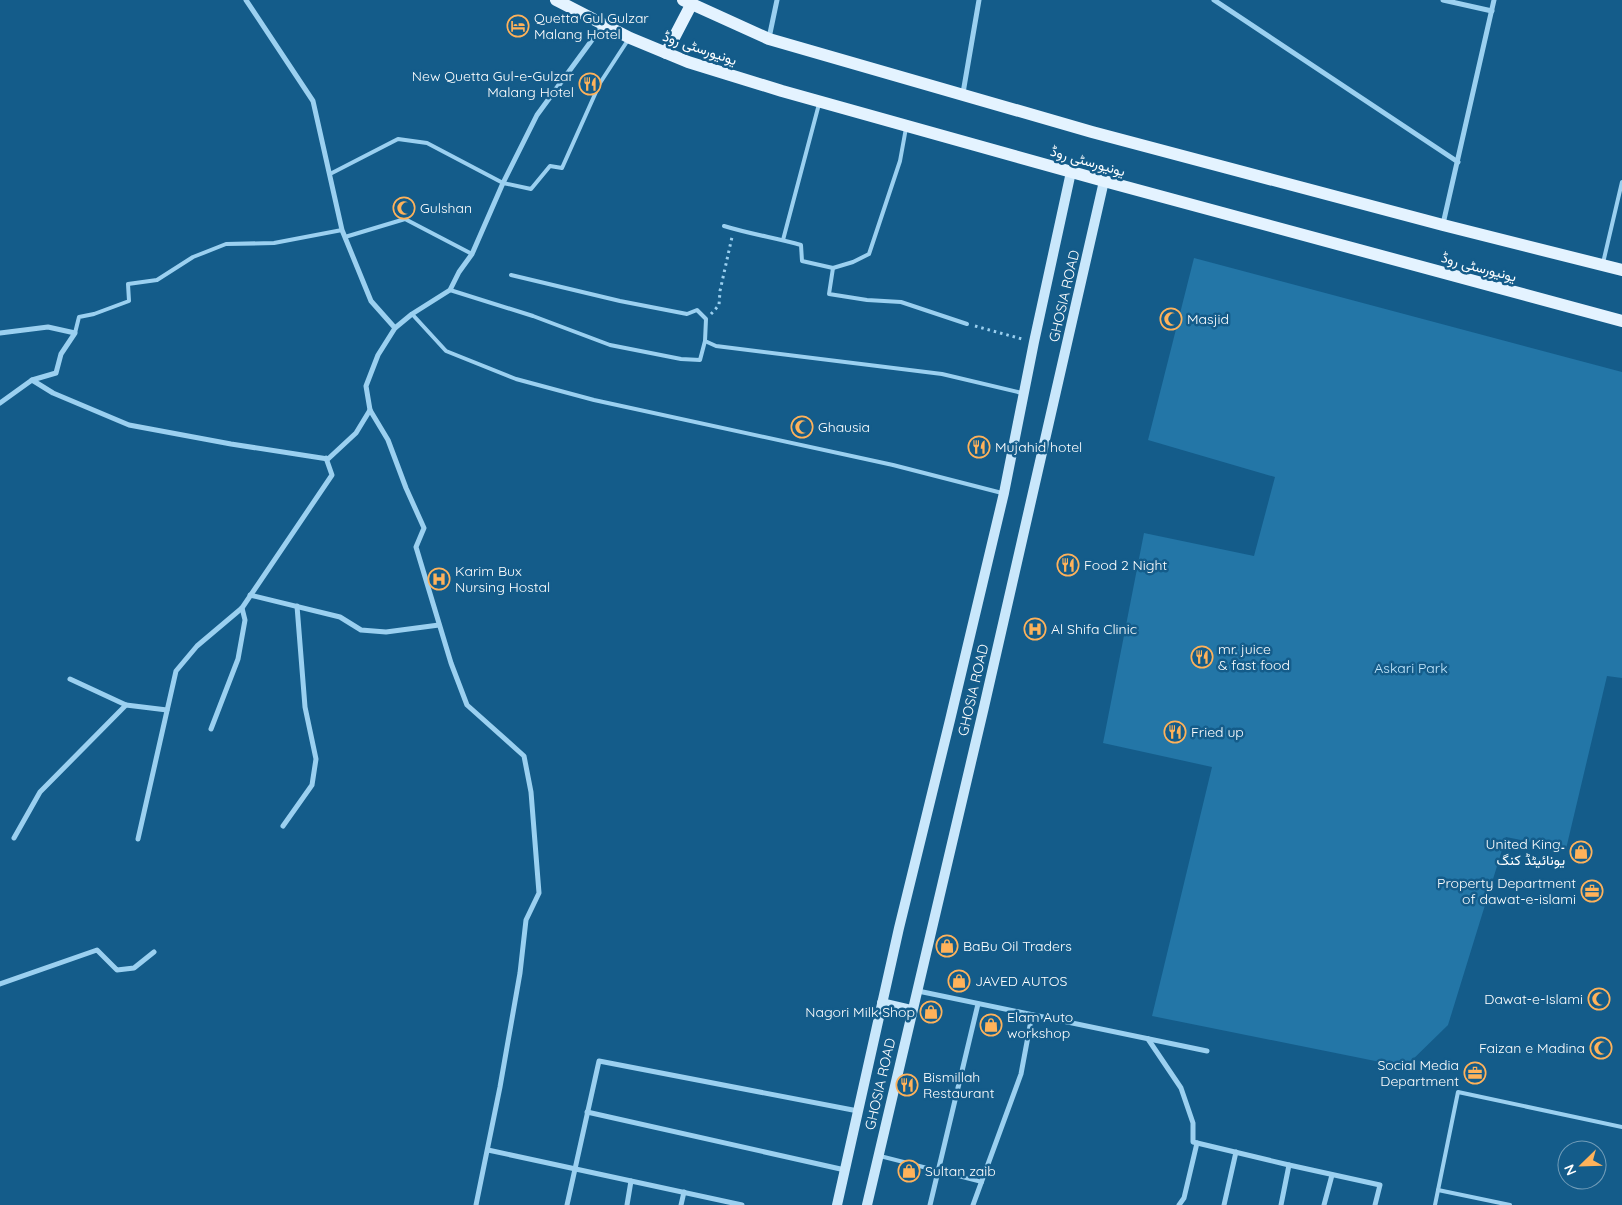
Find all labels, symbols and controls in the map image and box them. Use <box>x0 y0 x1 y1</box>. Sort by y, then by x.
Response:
place label: Quetta Gul Gulzar Malang Hotel <box>534 9 649 43</box>
hotel icon: Quetta Gul Gulzar Malang Hotel <box>506 14 530 38</box>
street label: یونیورسٹی روڈ <box>661 27 739 69</box>
place label: New Quetta Gul-e-Gulzar Malang Hotel <box>412 67 575 101</box>
restaurant icon: New Quetta Gul-e-Gulzar Malang Hotel <box>578 72 602 96</box>
street label: یونیورسٹی روڈ <box>1048 142 1128 180</box>
mosque icon: Gulshan <box>392 196 416 220</box>
place label: Gulshan <box>420 199 472 217</box>
street label: GHOSIA ROAD <box>1045 248 1083 344</box>
street label: یونیورسٹی روڈ <box>1439 248 1519 286</box>
mosque icon: Masjid <box>1159 307 1183 331</box>
place label: Masjid <box>1187 310 1229 328</box>
mosque icon: Ghausia <box>790 415 814 439</box>
place label: Ghausia <box>818 418 870 436</box>
restaurant icon: Mujahid hotel <box>967 435 991 459</box>
place label: Mujahid hotel <box>995 438 1082 456</box>
restaurant icon: Food 2 Night <box>1056 553 1080 577</box>
place label: Food 2 Night <box>1084 556 1167 574</box>
place label: Karim Bux Nursing Hostal <box>455 562 550 596</box>
hospital icon: Karim Bux Nursing Hostal <box>427 567 451 591</box>
hospital icon: Al Shifa Clinic <box>1023 617 1047 641</box>
place label: Al Shifa Clinic <box>1051 620 1137 638</box>
place label: mr. juice & fast food <box>1218 640 1290 674</box>
street label: GHOSIA ROAD <box>954 642 992 738</box>
restaurant icon: mr. juice & fast food <box>1190 645 1214 669</box>
park label: Askari Park <box>1374 659 1448 677</box>
restaurant icon: Fried up <box>1163 720 1187 744</box>
place label: Fried up <box>1191 723 1244 741</box>
place label: United King۔ یونائیٹڈ کنگ <box>1486 835 1565 869</box>
shop icon: United King۔ یونائیٹڈ کنگ <box>1569 840 1593 864</box>
place label: Property Department of dawat-e-islami <box>1437 874 1576 908</box>
office icon: Property Department of dawat-e-islami <box>1580 879 1604 903</box>
shop icon: BaBu Oil Traders <box>935 934 959 958</box>
place label: BaBu Oil Traders <box>963 937 1072 955</box>
shop icon: JAVED AUTOS <box>947 969 971 993</box>
place label: JAVED AUTOS <box>975 972 1068 990</box>
mosque icon: Dawat-e-Islami <box>1587 987 1611 1011</box>
place label: Dawat-e-Islami <box>1484 990 1583 1008</box>
shop icon: Nagori Milk Shop <box>919 1000 943 1024</box>
place label: Nagori Milk Shop <box>805 1003 915 1021</box>
place label: Elam Auto workshop <box>1007 1008 1073 1042</box>
shop icon: Elam Auto workshop <box>979 1013 1003 1037</box>
street label: GHOSIA ROAD <box>861 1036 899 1132</box>
mosque icon: Faizan e Madina <box>1589 1036 1613 1060</box>
place label: Faizan e Madina <box>1479 1039 1585 1057</box>
place label: Social Media Department <box>1377 1056 1459 1090</box>
office icon: Social Media Department <box>1463 1061 1487 1085</box>
place label: Bismillah Restaurant <box>923 1068 995 1102</box>
restaurant icon: Bismillah Restaurant <box>895 1073 919 1097</box>
north arrow <box>1557 1140 1607 1190</box>
shop icon: Sultan zaib <box>897 1159 921 1183</box>
place label: Sultan zaib <box>925 1162 996 1180</box>
text: N <box>1560 1162 1580 1178</box>

